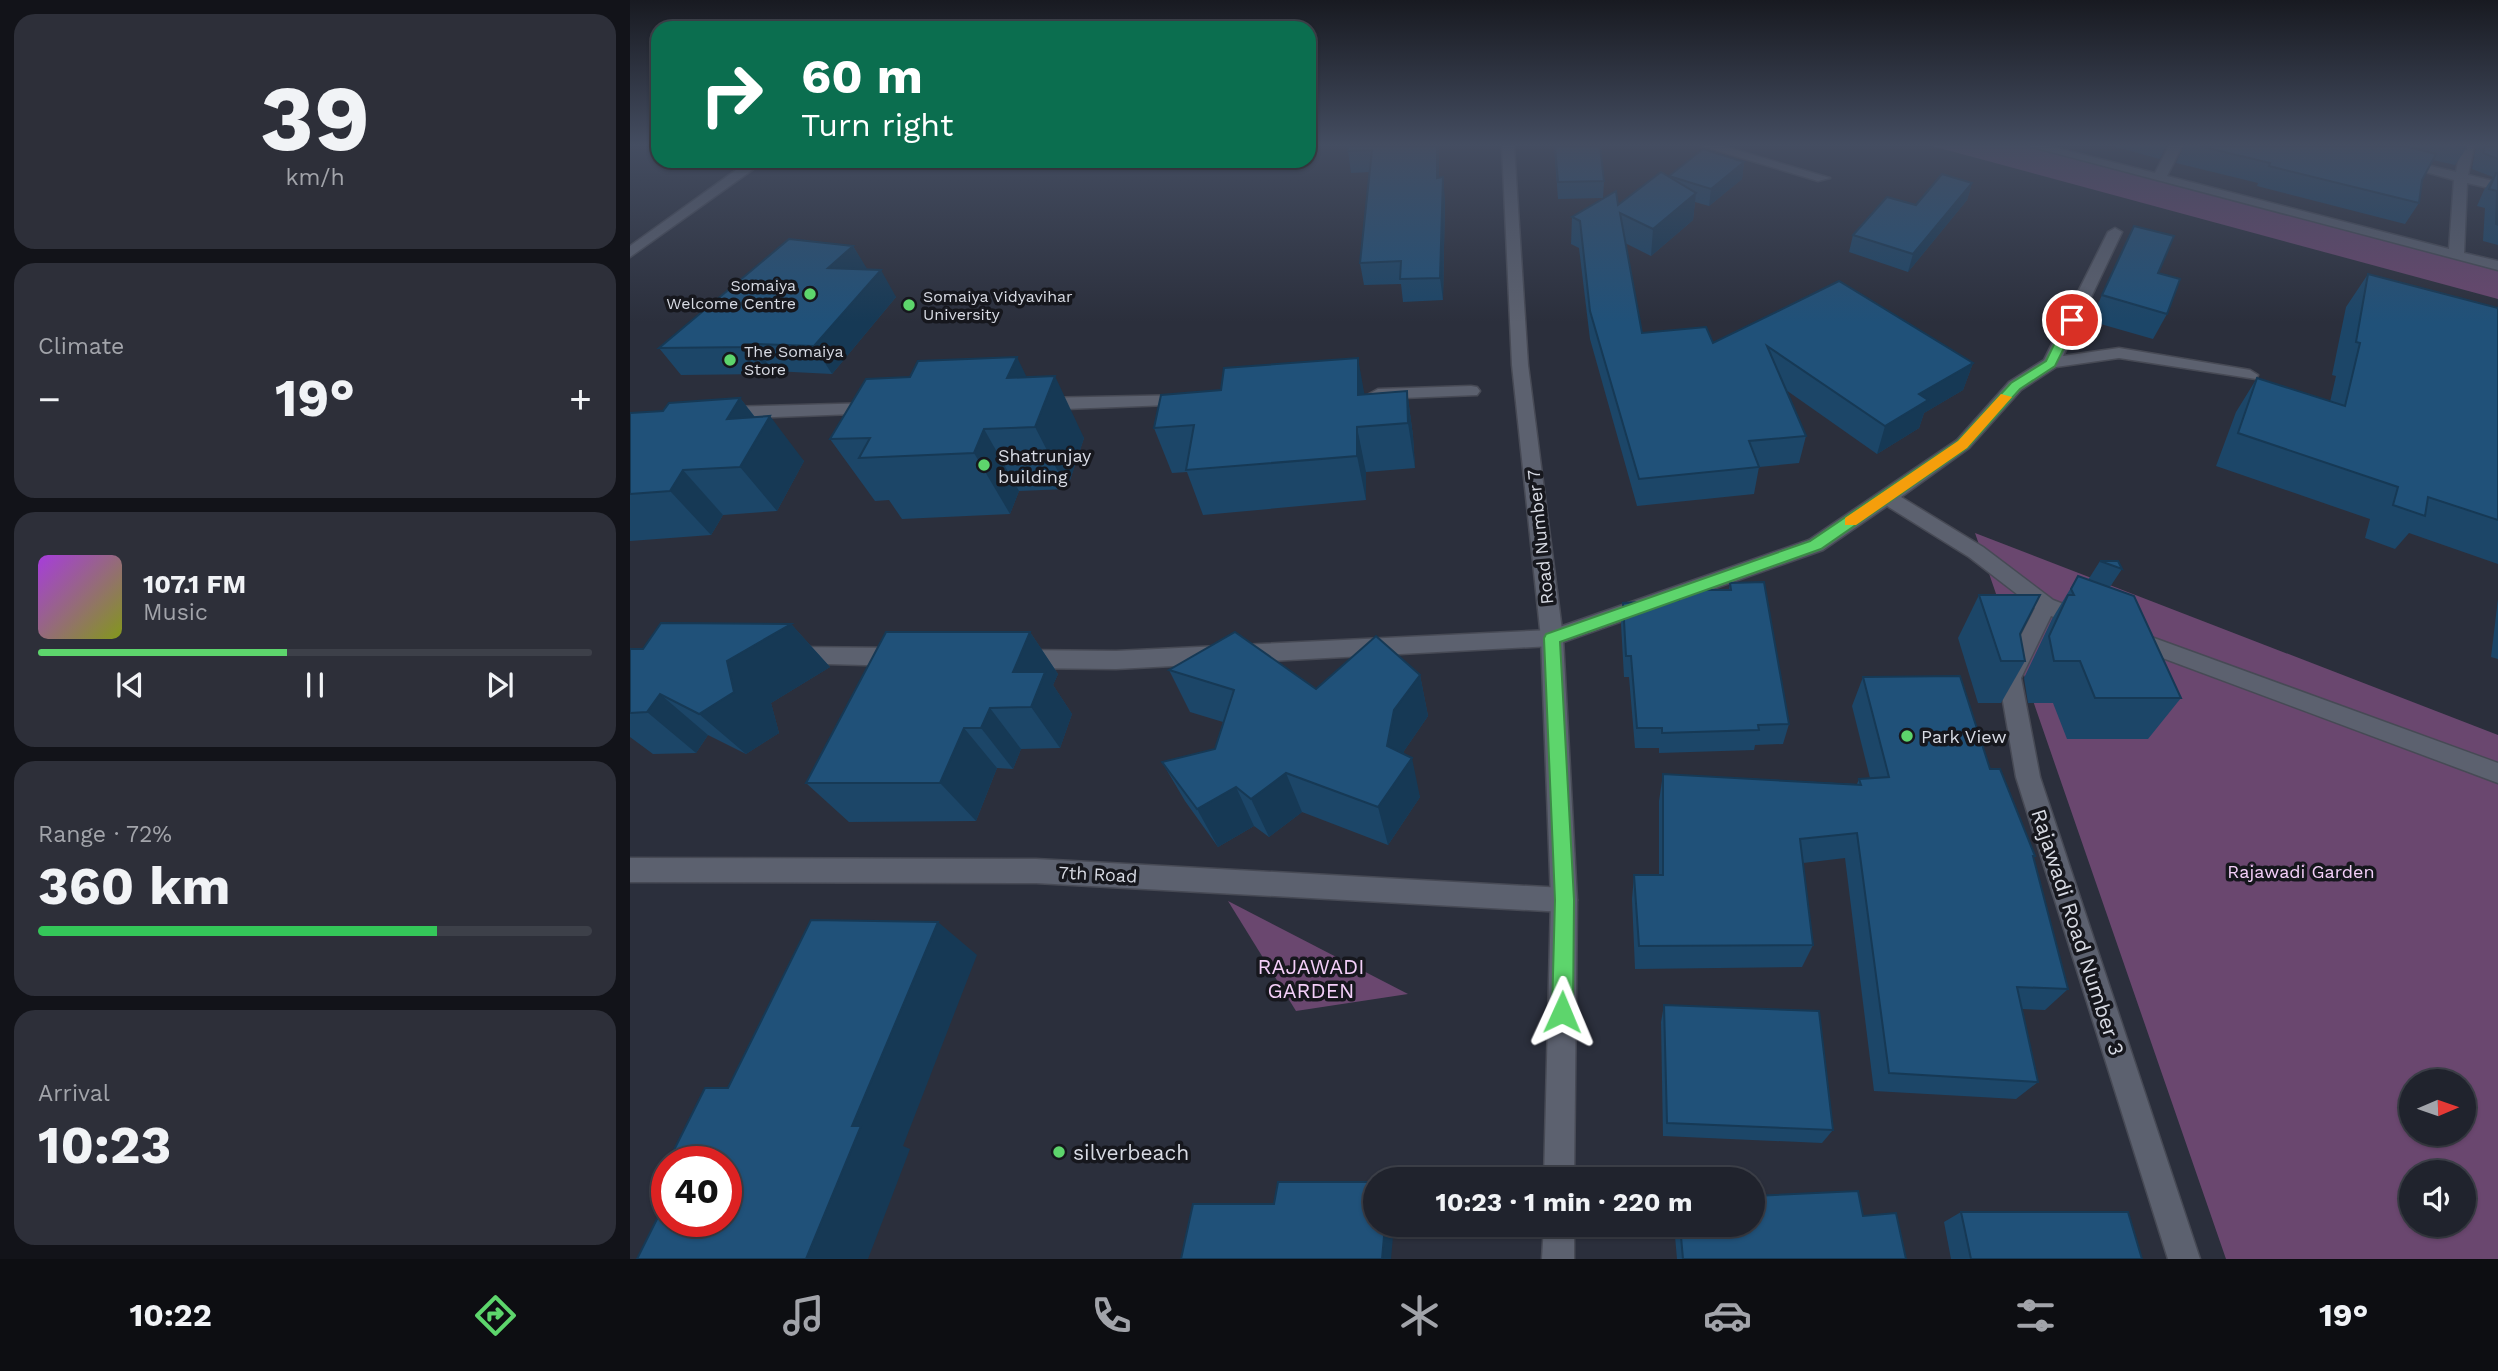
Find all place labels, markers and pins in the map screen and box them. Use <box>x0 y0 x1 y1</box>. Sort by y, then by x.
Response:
place label: Somaiya Welcome Centre <box>666 276 796 313</box>
marker: Somaiya Welcome Centre <box>802 286 818 302</box>
place label: Somaiya Vidyavihar University <box>923 287 1073 324</box>
pin <box>2042 290 2102 350</box>
marker: Somaiya Vidyavihar University <box>901 297 917 313</box>
place label: The Somaiya Store <box>744 342 843 379</box>
marker: The Somaiya Store <box>722 352 738 368</box>
place label: Shatrunjay building <box>998 445 1092 487</box>
marker: Shatrunjay building <box>976 457 992 473</box>
place label: Park View <box>1921 726 2007 747</box>
marker: Park View <box>1899 728 1915 744</box>
place label: silverbeach <box>1073 1140 1189 1165</box>
marker: silverbeach <box>1051 1144 1067 1160</box>

